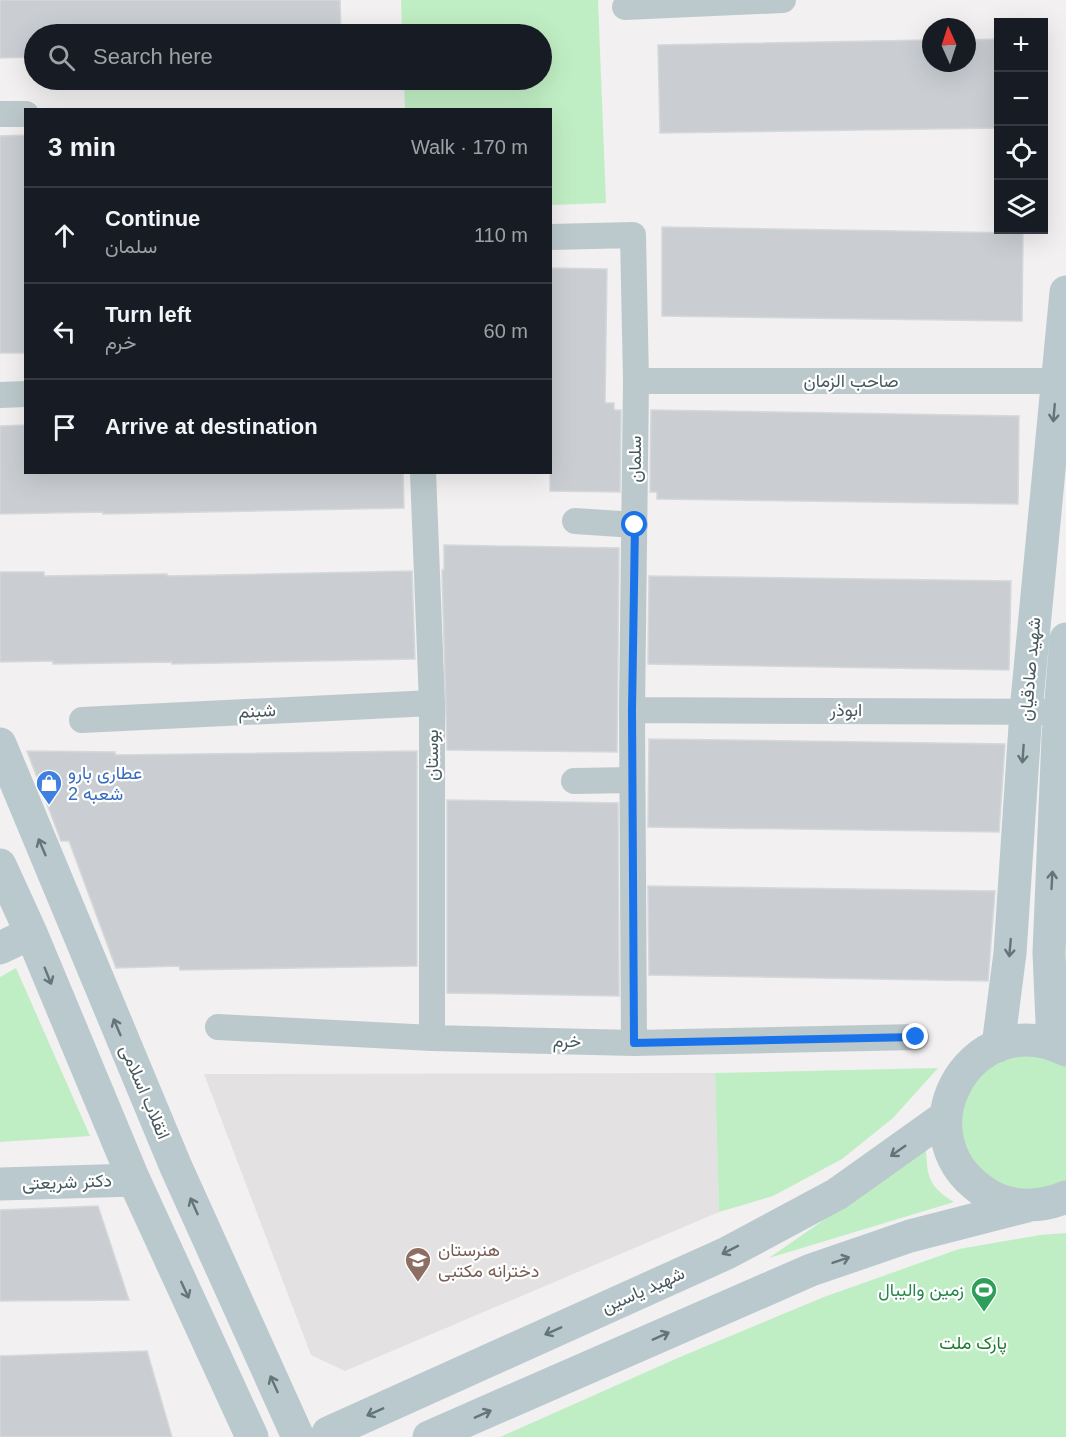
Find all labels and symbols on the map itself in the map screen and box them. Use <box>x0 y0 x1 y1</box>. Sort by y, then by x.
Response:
north arrow <box>922 18 976 72</box>
street label: صاحب الزمان <box>804 371 898 392</box>
one-way arrow <box>1048 402 1059 422</box>
street label: سلمان <box>625 435 645 483</box>
route start <box>621 511 647 537</box>
street label: شهید صادقیان <box>1015 616 1046 722</box>
street label: شبنم <box>238 700 277 724</box>
street label: ابوذر <box>829 700 862 721</box>
street label: بوستان <box>422 729 443 781</box>
one-way arrow <box>1017 743 1028 763</box>
place label: عطاری بارو شعبه 2 <box>68 763 142 804</box>
shop icon: عطاری بارو شعبه 2 <box>34 768 64 806</box>
one-way arrow <box>36 838 47 856</box>
one-way arrow <box>1046 871 1057 891</box>
one-way arrow <box>1004 938 1015 958</box>
one-way arrow <box>43 967 54 985</box>
one-way arrow <box>111 1018 122 1036</box>
route end <box>902 1023 928 1049</box>
street label: خرم <box>553 1031 581 1053</box>
street label: انقلاب اسلامی <box>115 1042 174 1143</box>
one-way arrow <box>890 1145 906 1157</box>
street label: دکتر شریعتی <box>22 1170 112 1195</box>
one-way arrow <box>188 1197 199 1215</box>
place label: هنرستان دخترانه مکتبی <box>438 1240 539 1282</box>
school or university icon: هنرستان دخترانه مکتبی <box>403 1245 433 1283</box>
one-way arrow <box>722 1245 740 1257</box>
one-way arrow <box>831 1253 850 1264</box>
street label: شهید یاسین <box>598 1263 688 1318</box>
sports icon: زمین والیبال <box>969 1275 999 1313</box>
one-way arrow <box>179 1280 191 1298</box>
place label: زمین والیبال <box>878 1280 964 1301</box>
one-way arrow <box>544 1326 563 1337</box>
one-way arrow <box>652 1329 670 1341</box>
park label: پارک ملت <box>939 1333 1007 1355</box>
one-way arrow <box>268 1375 279 1393</box>
one-way arrow <box>367 1406 385 1418</box>
one-way arrow <box>473 1407 491 1419</box>

